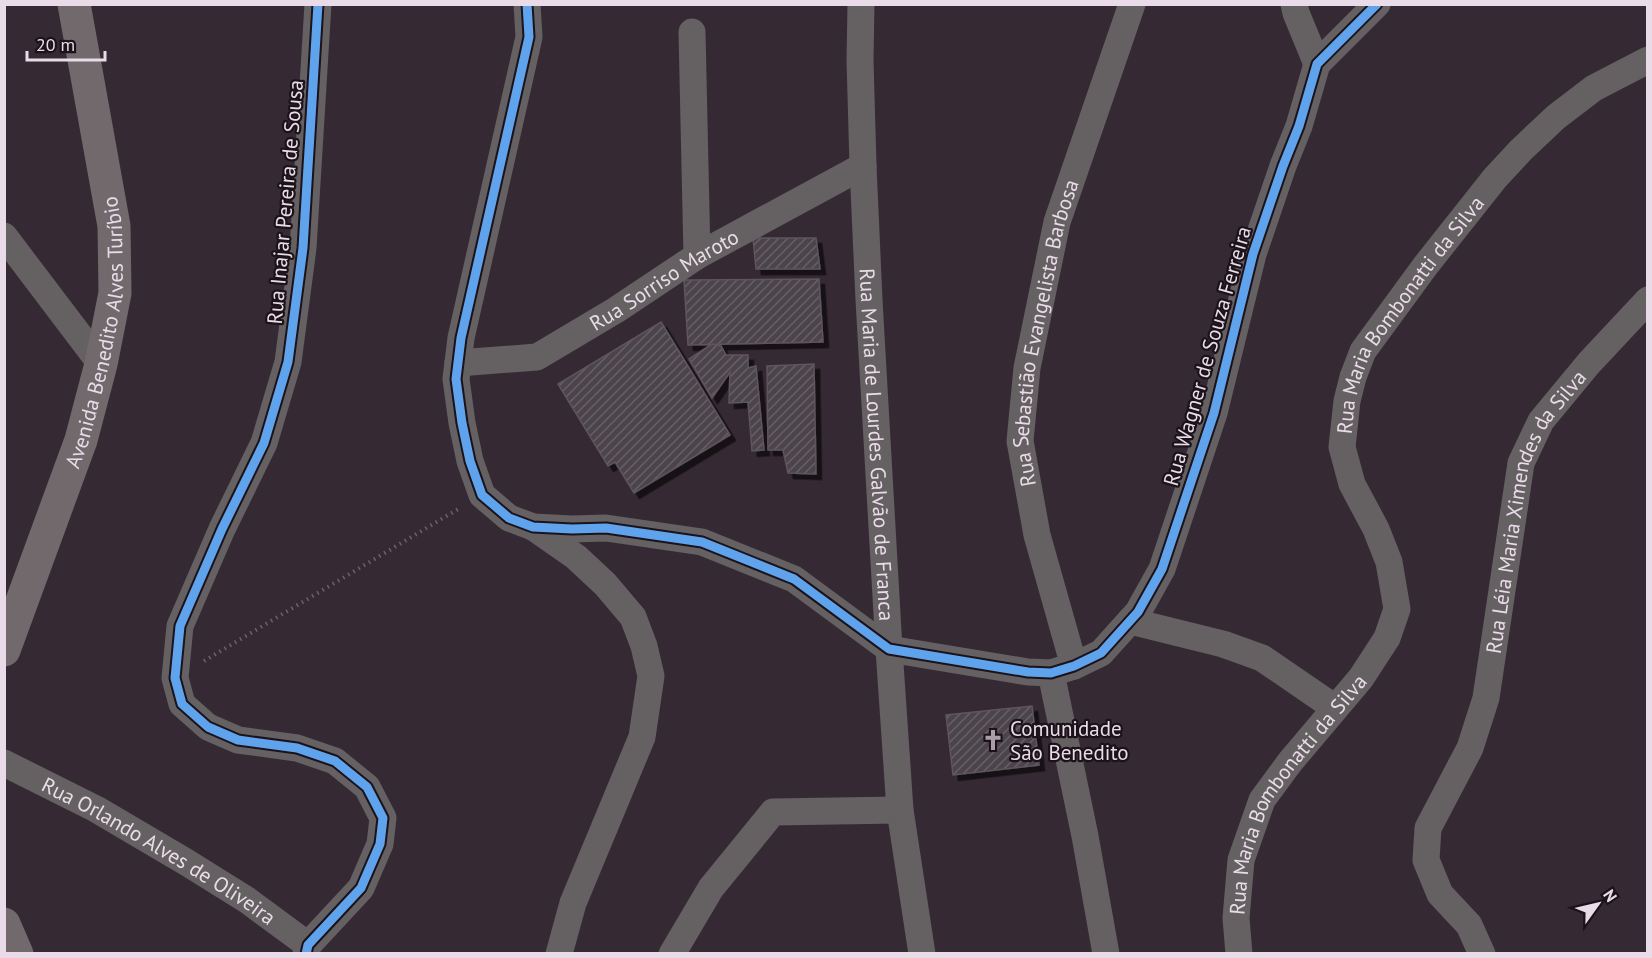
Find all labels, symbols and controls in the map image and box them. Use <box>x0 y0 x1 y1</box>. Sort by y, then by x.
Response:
scale bar <box>27 24 105 62</box>
text: 20 m <box>36 33 75 56</box>
street label: Rua Inajar Pereira de Sousa <box>261 79 309 325</box>
street label: Rua Sebastião Evangelista Barbosa <box>1006 176 1084 489</box>
street label: Rua Maria Bombonatti da Silva <box>1330 190 1489 435</box>
street label: Avenida Benedito Alves Turíbio <box>58 194 128 472</box>
street label: Rua Sorriso Maroto <box>584 223 743 336</box>
street label: Rua Wagner de Souza Ferreira <box>1157 223 1257 489</box>
street label: Rua Maria de Lourdes Galvão de Franca <box>854 268 901 622</box>
street label: Rua Léia Maria Ximendes da Silva <box>1479 364 1592 655</box>
street label: Rua Maria Bombonatti da Silva <box>1223 668 1372 916</box>
place label: Comunidade São Benedito <box>1010 715 1129 766</box>
church icon: Comunidade São Benedito <box>981 728 1005 752</box>
street label: Rua Orlando Alves de Oliveira <box>37 771 281 930</box>
north arrow <box>1568 874 1628 934</box>
text: N <box>1599 886 1622 906</box>

